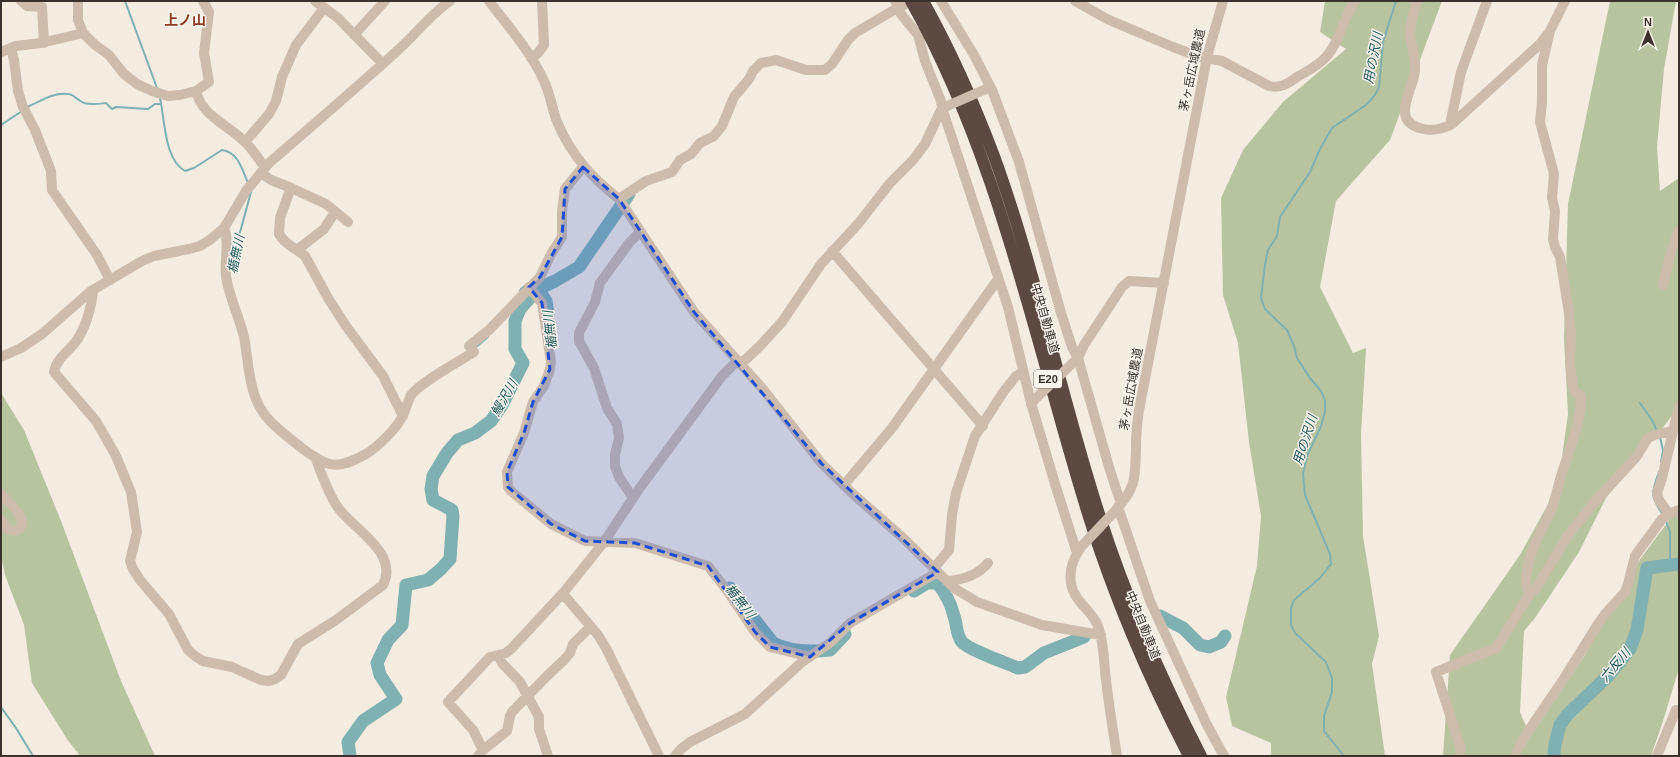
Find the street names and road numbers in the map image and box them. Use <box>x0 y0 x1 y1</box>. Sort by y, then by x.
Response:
street label: 茅ヶ岳広域農道 <box>1176 27 1208 113</box>
street label: 中央自動車道 <box>1028 281 1062 355</box>
street label: 茅ヶ岳広域農道 <box>1117 346 1145 432</box>
road number: E20 <box>1034 370 1062 388</box>
street label: 中央自動車道 <box>1123 589 1163 661</box>

